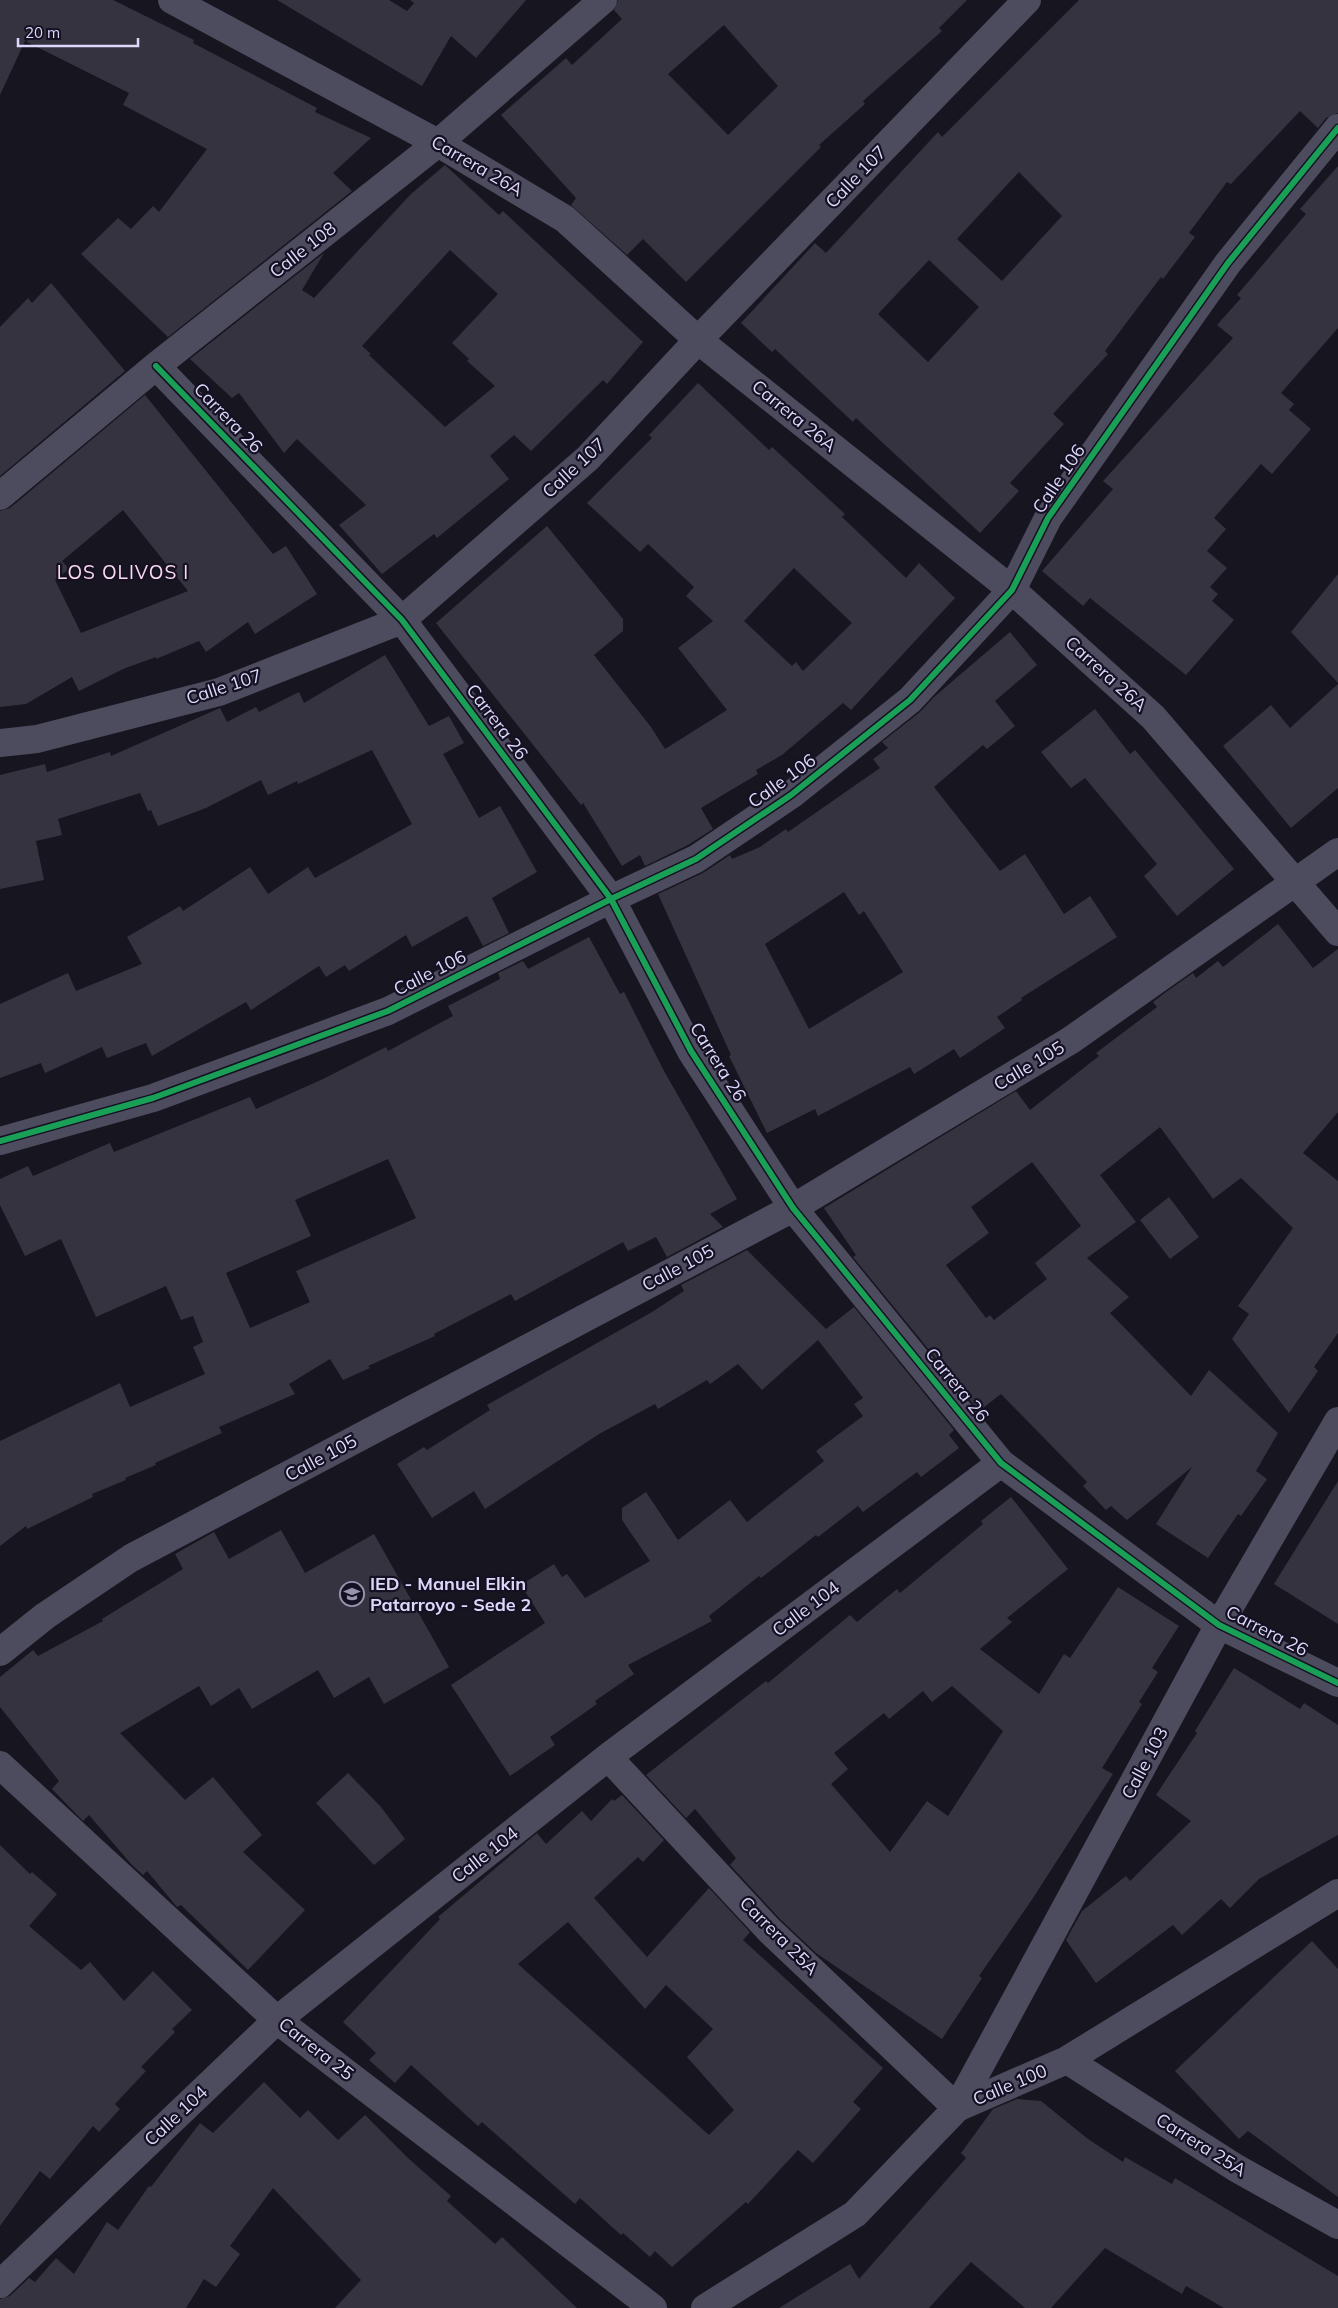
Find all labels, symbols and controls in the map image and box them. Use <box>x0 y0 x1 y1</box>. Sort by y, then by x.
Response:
scale bar <box>18 15 138 47</box>
text: 20 m <box>25 23 60 42</box>
street label: Carrera 26A <box>427 130 527 201</box>
street label: Calle 107 <box>820 141 891 213</box>
street label: Calle 108 <box>265 216 341 283</box>
street label: Carrera 26A <box>747 374 841 457</box>
street label: Carrera 26 <box>189 378 268 458</box>
street label: Calle 107 <box>537 433 610 503</box>
street label: Calle 106 <box>1027 440 1090 518</box>
district label: LOS OLIVOS I <box>57 560 189 584</box>
street label: Carrera 26A <box>1061 631 1152 716</box>
street label: Calle 107 <box>183 663 265 710</box>
street label: Carrera 26 <box>461 679 533 764</box>
street label: Calle 106 <box>743 748 820 813</box>
street label: Calle 106 <box>390 945 470 1001</box>
street label: Carrera 26 <box>685 1018 752 1106</box>
street label: Calle 105 <box>989 1035 1068 1096</box>
street label: Calle 105 <box>638 1239 718 1296</box>
street label: Carrera 26 <box>920 1343 994 1427</box>
street label: Calle 105 <box>281 1429 361 1486</box>
place label: IED - Manuel Elkin Patarroyo - Sede 2 <box>370 1572 531 1616</box>
street label: Calle 104 <box>768 1576 844 1641</box>
school or university icon: IED - Manuel Elkin Patarroyo - Sede 2 <box>339 1581 365 1607</box>
street label: Carrera 26 <box>1222 1600 1312 1661</box>
street label: Calle 103 <box>1116 1723 1173 1803</box>
street label: Calle 104 <box>447 1821 523 1888</box>
street label: Carrera 25A <box>735 1891 824 1980</box>
street label: Carrera 25 <box>274 2012 359 2085</box>
street label: Calle 100 <box>969 2059 1050 2110</box>
street label: Calle 104 <box>139 2080 212 2151</box>
street label: Carrera 25A <box>1152 2108 1251 2181</box>

